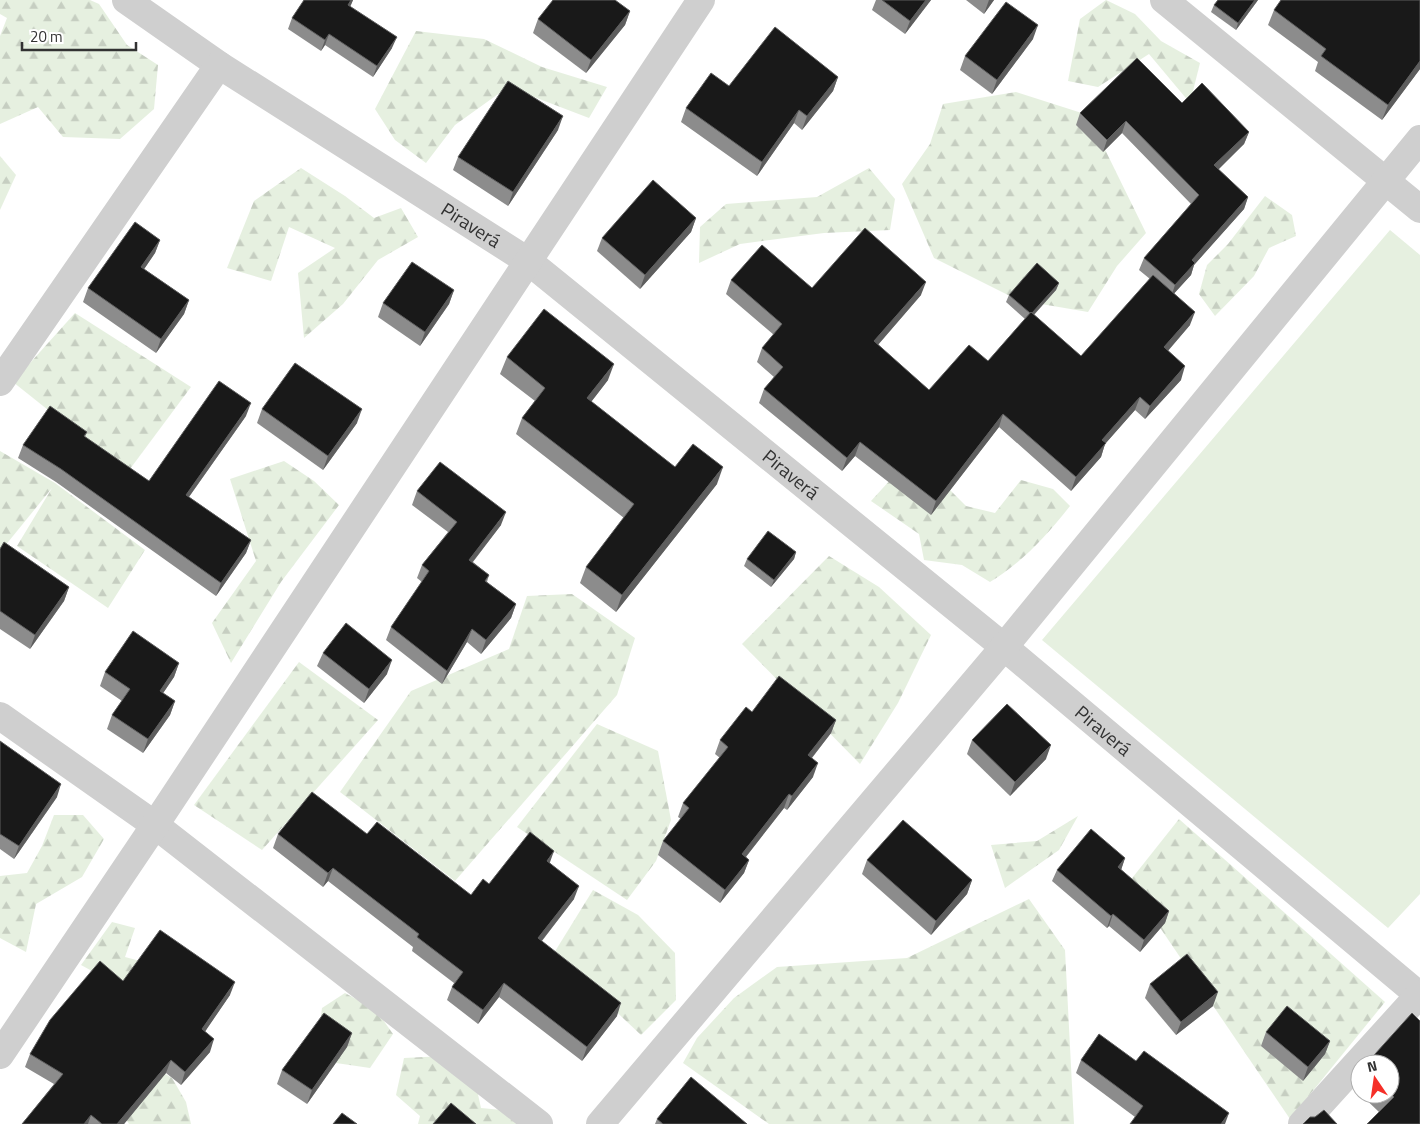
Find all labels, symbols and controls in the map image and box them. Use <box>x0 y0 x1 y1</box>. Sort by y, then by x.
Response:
scale bar <box>22 20 136 52</box>
text: 20 m <box>30 25 63 48</box>
street label: Piraverá <box>436 195 507 255</box>
street label: Piraverá <box>756 442 827 506</box>
street label: Piraverá <box>1069 698 1139 763</box>
north arrow <box>1350 1054 1400 1104</box>
text: N <box>1365 1055 1379 1077</box>

